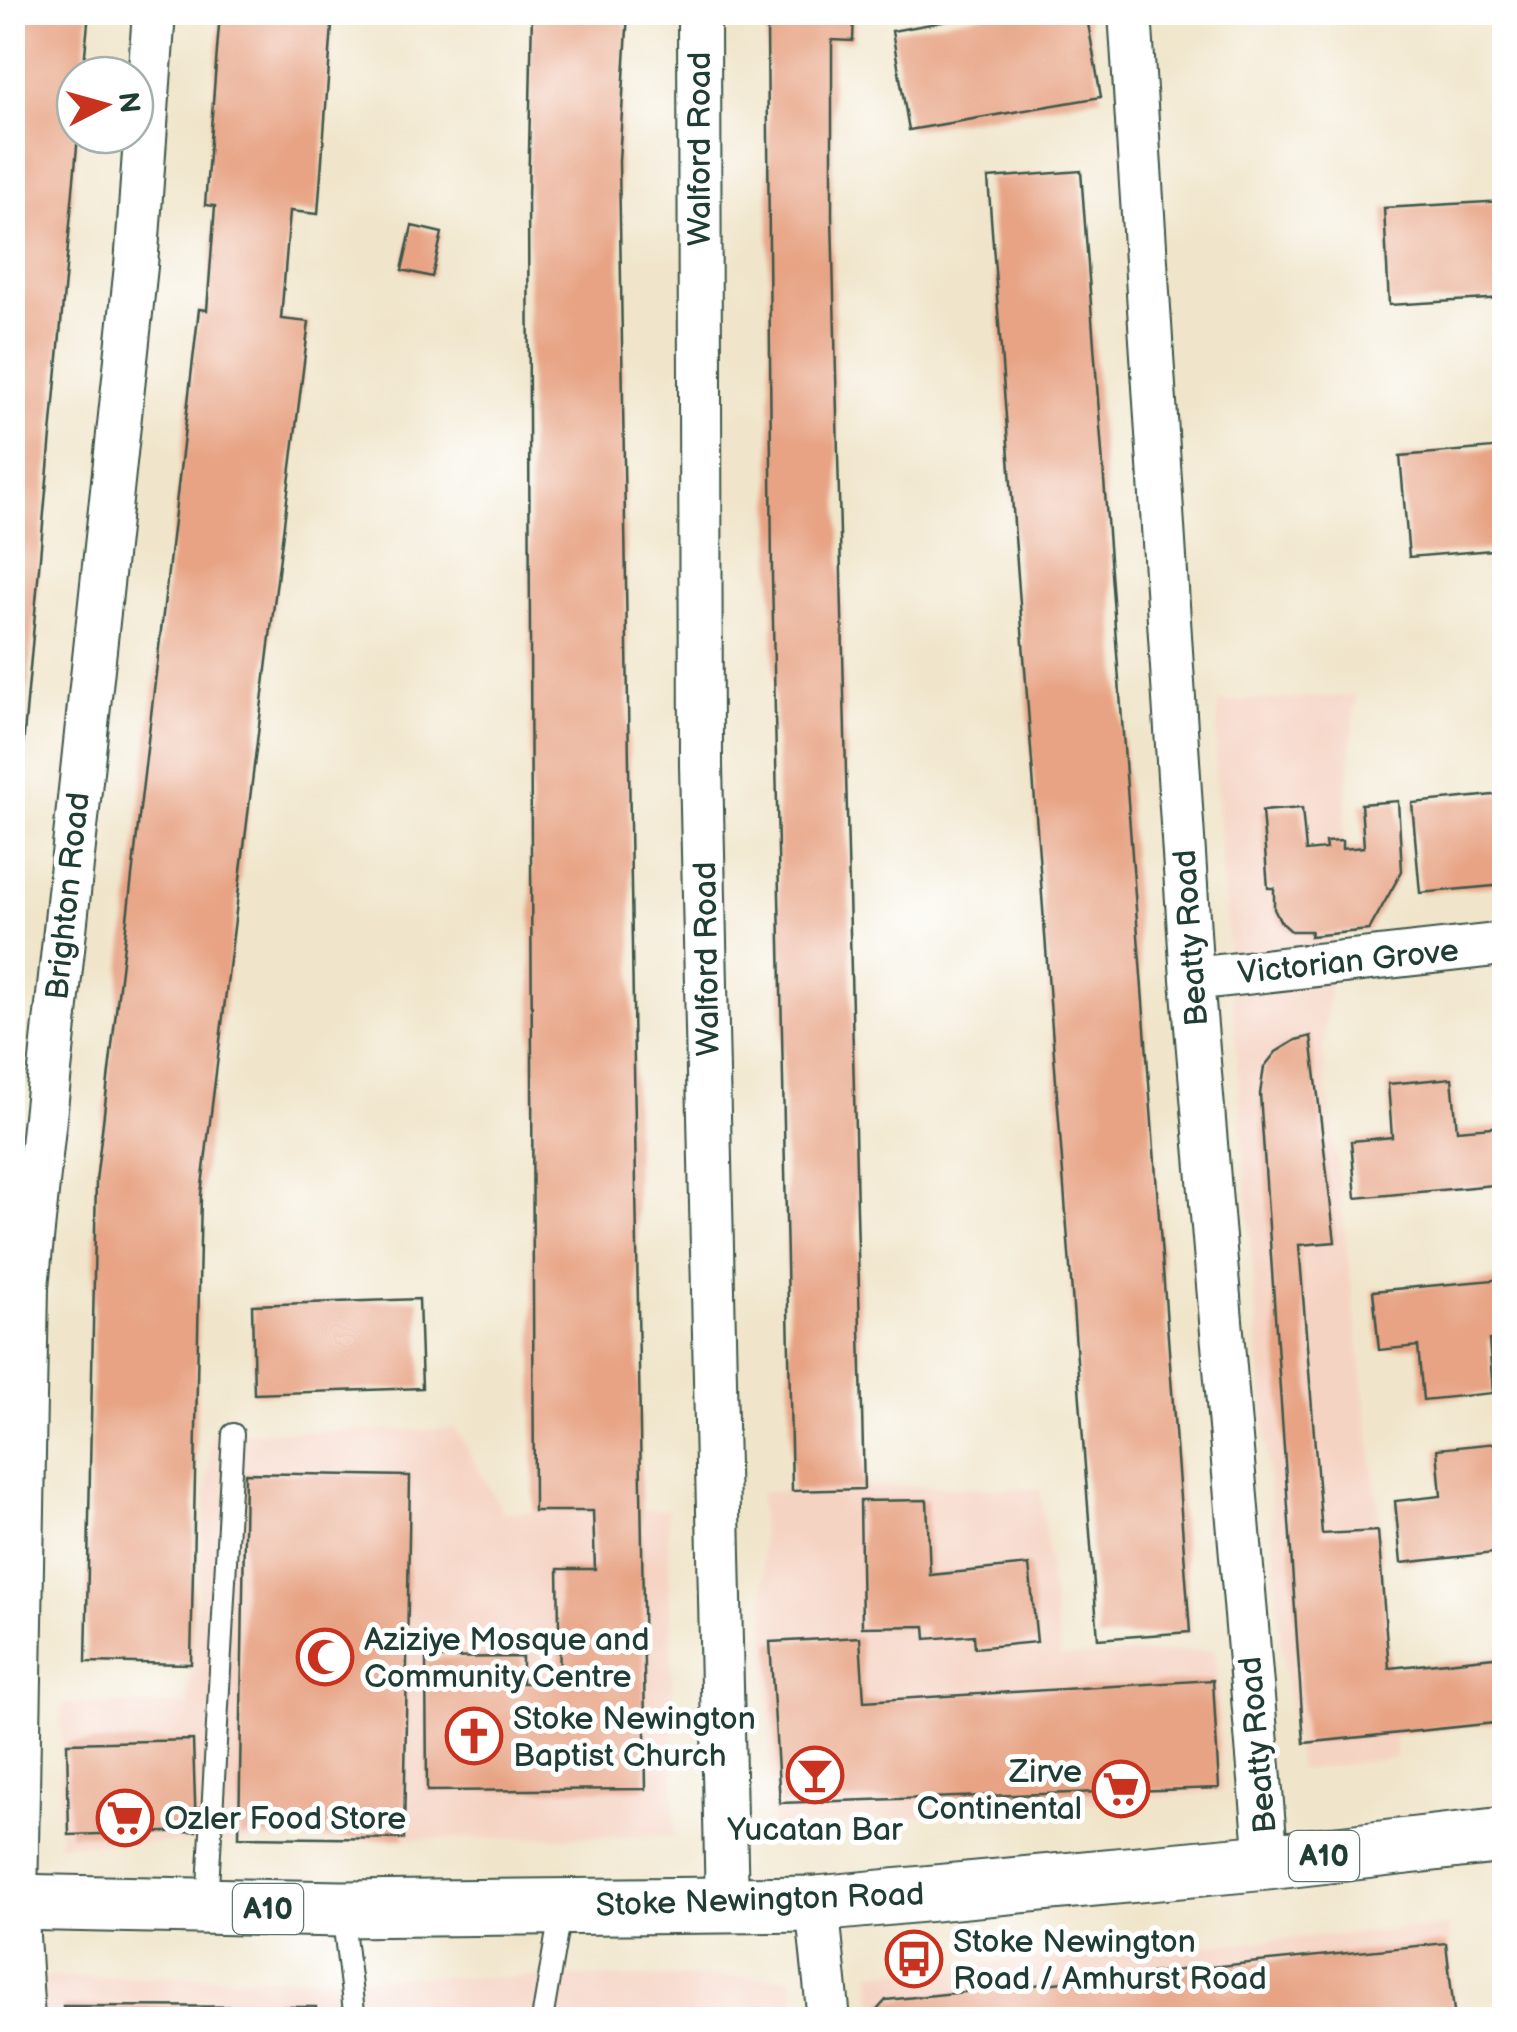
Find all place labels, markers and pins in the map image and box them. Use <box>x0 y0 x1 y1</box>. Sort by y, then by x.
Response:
place label: Aziziye Mosque and Community Centre <box>364 1621 650 1697</box>
mosque icon: Aziziye Mosque and Community Centre <box>295 1627 355 1687</box>
place label: Stoke Newington Baptist Church <box>513 1700 756 1776</box>
church icon: Stoke Newington Baptist Church <box>444 1706 504 1766</box>
bar icon: Yucatan Bar <box>785 1745 845 1805</box>
place label: Zirve Continental <box>917 1753 1082 1829</box>
supermarket icon: Zirve Continental <box>1091 1759 1151 1819</box>
supermarket icon: Ozler Food Store <box>95 1788 155 1848</box>
place label: Ozler Food Store <box>164 1800 406 1839</box>
place label: Yucatan Bar <box>726 1811 903 1850</box>
place label: Stoke Newington Road / Amhurst Road <box>953 1923 1267 1999</box>
bus stop icon: Stoke Newington Road / Amhurst Road <box>884 1929 944 1989</box>

